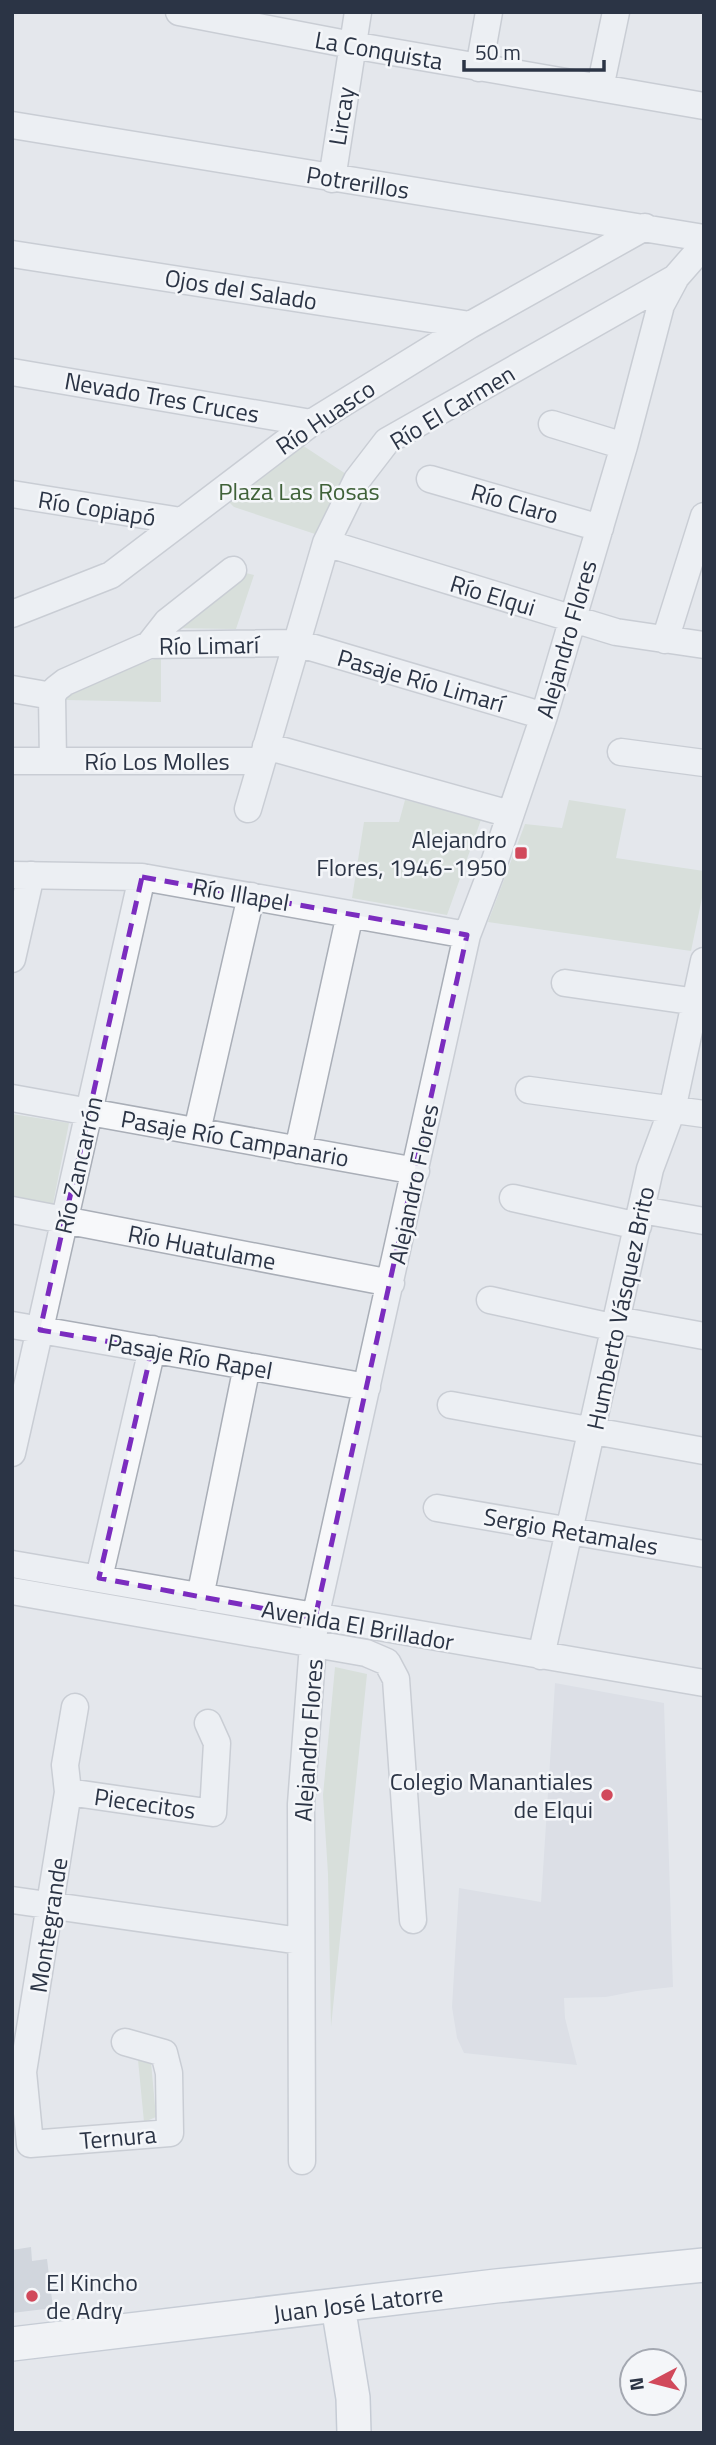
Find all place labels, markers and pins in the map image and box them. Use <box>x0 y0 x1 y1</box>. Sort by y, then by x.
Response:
place label: Alejandro Flores, 1946-1950 <box>316 821 507 885</box>
marker: Alejandro Flores, 1946-1950 <box>513 845 529 861</box>
place label: Colegio Manantiales de Elqui <box>390 1763 593 1827</box>
marker: Colegio Manantiales de Elqui <box>599 1787 615 1803</box>
place label: El Kincho de Adry <box>46 2264 138 2328</box>
marker: El Kincho de Adry <box>24 2288 40 2304</box>

